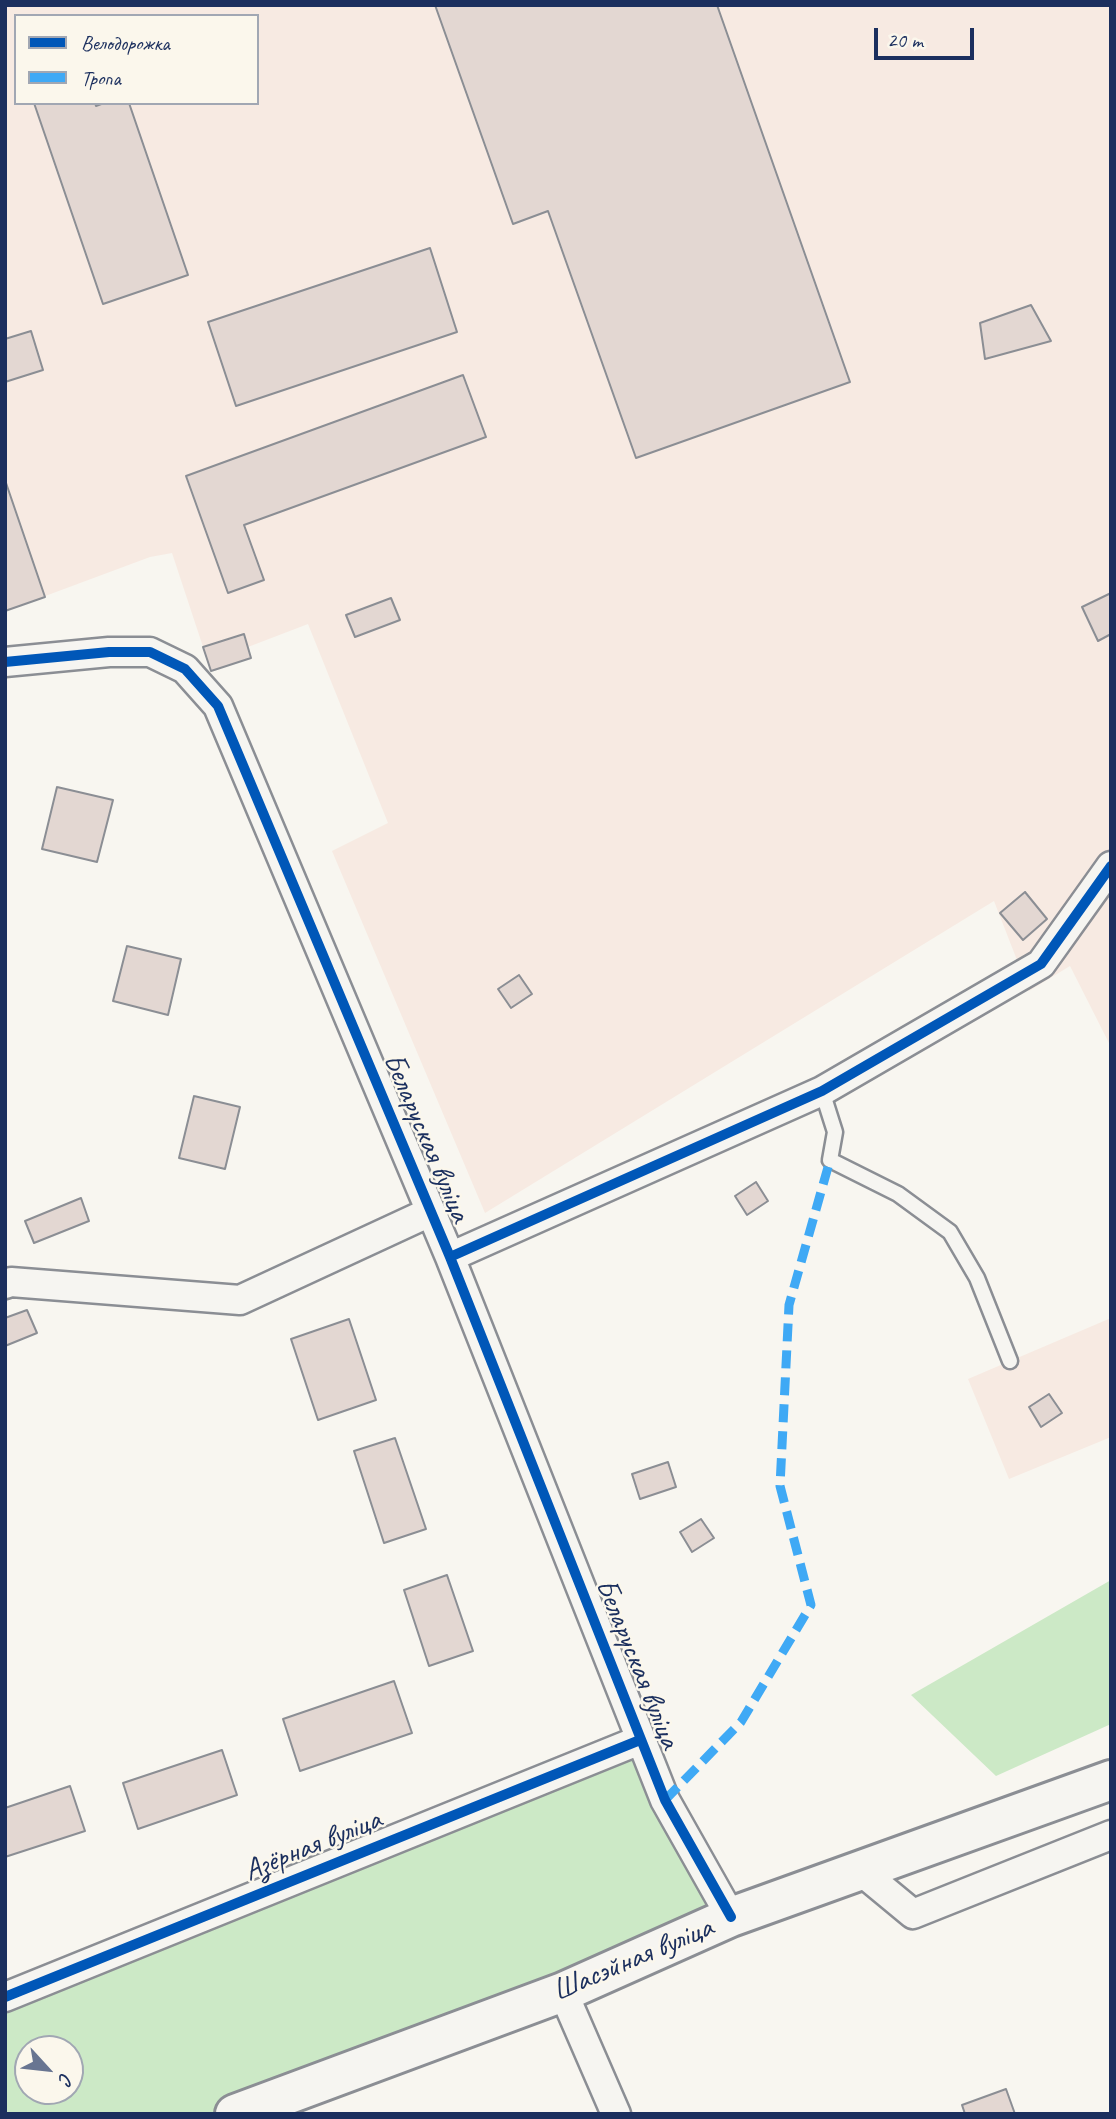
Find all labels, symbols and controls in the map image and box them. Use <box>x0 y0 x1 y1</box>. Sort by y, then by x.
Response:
legend <box>14 14 259 105</box>
scale bar <box>878 14 978 58</box>
text: 20 m <box>887 27 923 53</box>
text: Велодорожка <box>81 30 170 56</box>
text: Тропа <box>81 65 121 91</box>
street label: Беларуская вуліца <box>374 1048 478 1228</box>
street label: Беларуская вуліца <box>587 1574 687 1754</box>
street label: Азёрная вуліца <box>239 1802 387 1890</box>
street label: Шасэйная вуліца <box>547 1910 719 2010</box>
north arrow <box>14 2035 84 2105</box>
text: С <box>53 2069 79 2088</box>

